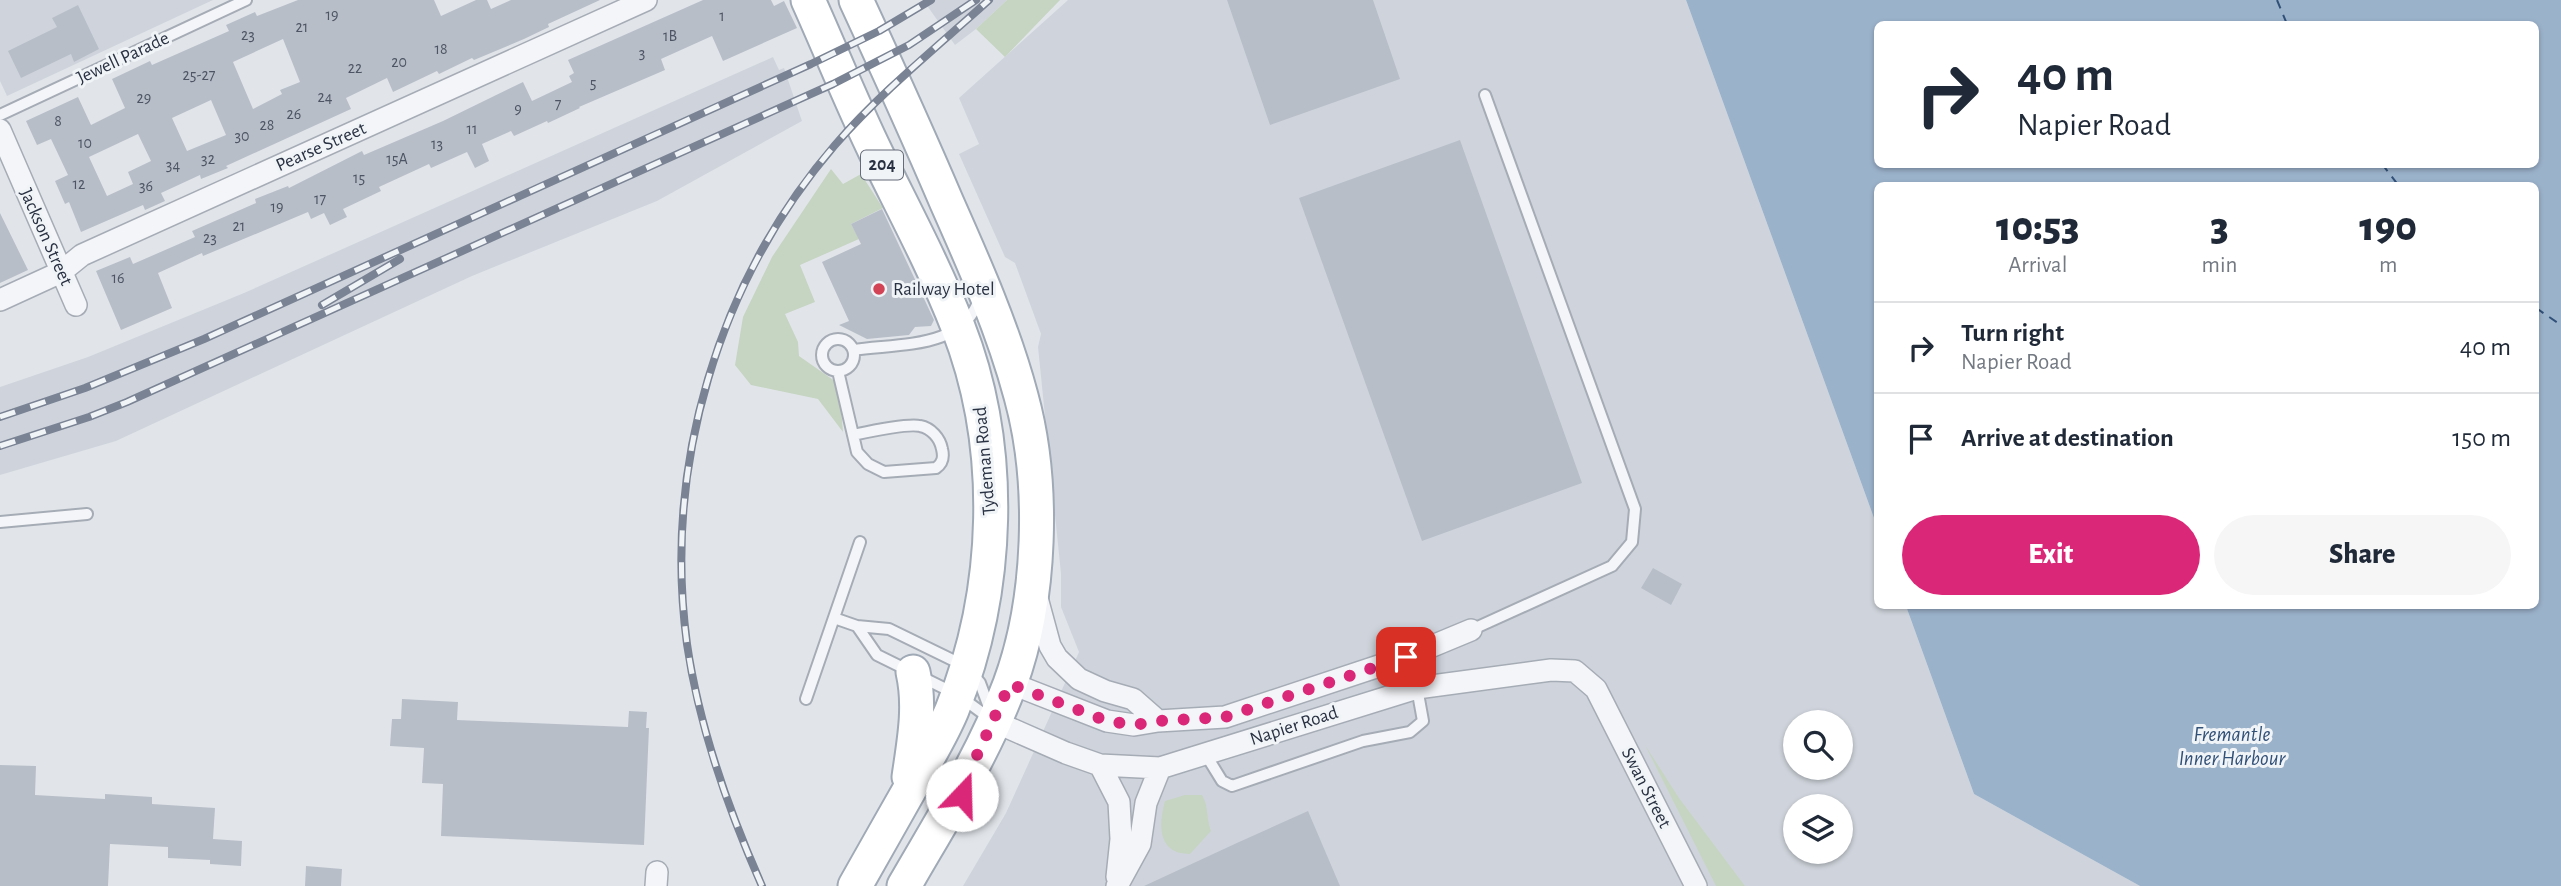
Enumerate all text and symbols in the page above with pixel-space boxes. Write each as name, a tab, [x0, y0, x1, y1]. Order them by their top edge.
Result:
house number: 19	[325, 7, 339, 23]
house number: 1	[719, 8, 725, 24]
house number: 21	[296, 19, 308, 35]
house number: 23	[241, 27, 255, 43]
street label: Jewell Parade	[74, 28, 172, 88]
house number: 1B	[663, 28, 677, 44]
house number: 18	[434, 41, 448, 57]
house number: 3	[639, 45, 645, 61]
icon: right	[1902, 49, 1993, 140]
text: 40 m	[2017, 51, 2114, 100]
house number: 20	[391, 54, 407, 70]
house number: 22	[348, 60, 362, 76]
house number: 25-27	[183, 67, 216, 83]
house number: 5	[590, 75, 596, 91]
house number: 24	[318, 89, 333, 105]
house number: 29	[137, 90, 151, 106]
house number: 7	[555, 96, 562, 112]
house number: 9	[514, 101, 522, 117]
house number: 26	[287, 106, 301, 122]
text: Napier Road	[2017, 109, 2171, 141]
house number: 8	[54, 113, 62, 129]
house number: 28	[260, 117, 274, 133]
street label: Pearse Street	[273, 119, 369, 175]
house number: 11	[466, 121, 478, 137]
house number: 30	[234, 128, 250, 144]
house number: 10	[78, 135, 92, 151]
house number: 13	[431, 136, 443, 152]
road number: 204	[861, 150, 903, 180]
house number: 32	[201, 151, 215, 167]
house number: 15A	[386, 151, 408, 167]
house number: 34	[166, 157, 180, 173]
house number: 15	[353, 170, 365, 186]
house number: 12	[73, 176, 85, 192]
house number: 36	[139, 178, 153, 194]
street label: Jackson Street	[16, 186, 76, 288]
house number: 17	[314, 191, 326, 207]
house number: 19	[270, 199, 284, 215]
text: 10:53	[1996, 206, 2080, 248]
text: 3	[2210, 206, 2229, 248]
text: 190	[2359, 206, 2417, 248]
house number: 21	[233, 218, 245, 234]
house number: 23	[203, 230, 217, 246]
text: Arrival	[2008, 254, 2067, 277]
text: min	[2202, 254, 2237, 277]
text: m	[2379, 254, 2397, 277]
house number: 16	[111, 270, 125, 286]
place label: Railway Hotel	[893, 280, 995, 299]
marker: Railway Hotel	[871, 281, 887, 297]
text: Turn right	[1961, 320, 2064, 346]
icon: right	[1902, 329, 1940, 367]
text: 40 m	[2460, 334, 2511, 360]
text: Napier Road	[1961, 351, 2072, 374]
street label: Tydeman Road	[971, 406, 999, 516]
icon: arrive	[1902, 420, 1940, 458]
text: Arrive at destination	[1961, 425, 2174, 451]
text: 150 m	[2452, 425, 2511, 451]
button: Exit	[1902, 515, 2200, 595]
button: Share	[2214, 515, 2511, 595]
pin	[1376, 627, 1436, 687]
icon: arrive	[1387, 638, 1425, 676]
street label: Napier Road	[1248, 703, 1341, 749]
map controls	[1783, 710, 1853, 864]
button: search	[1783, 710, 1853, 780]
water label: Fremantle Inner Harbour	[2179, 724, 2287, 769]
street label: Swan Street	[1618, 745, 1674, 831]
position arrow	[925, 758, 999, 832]
button: layers	[1783, 794, 1853, 864]

